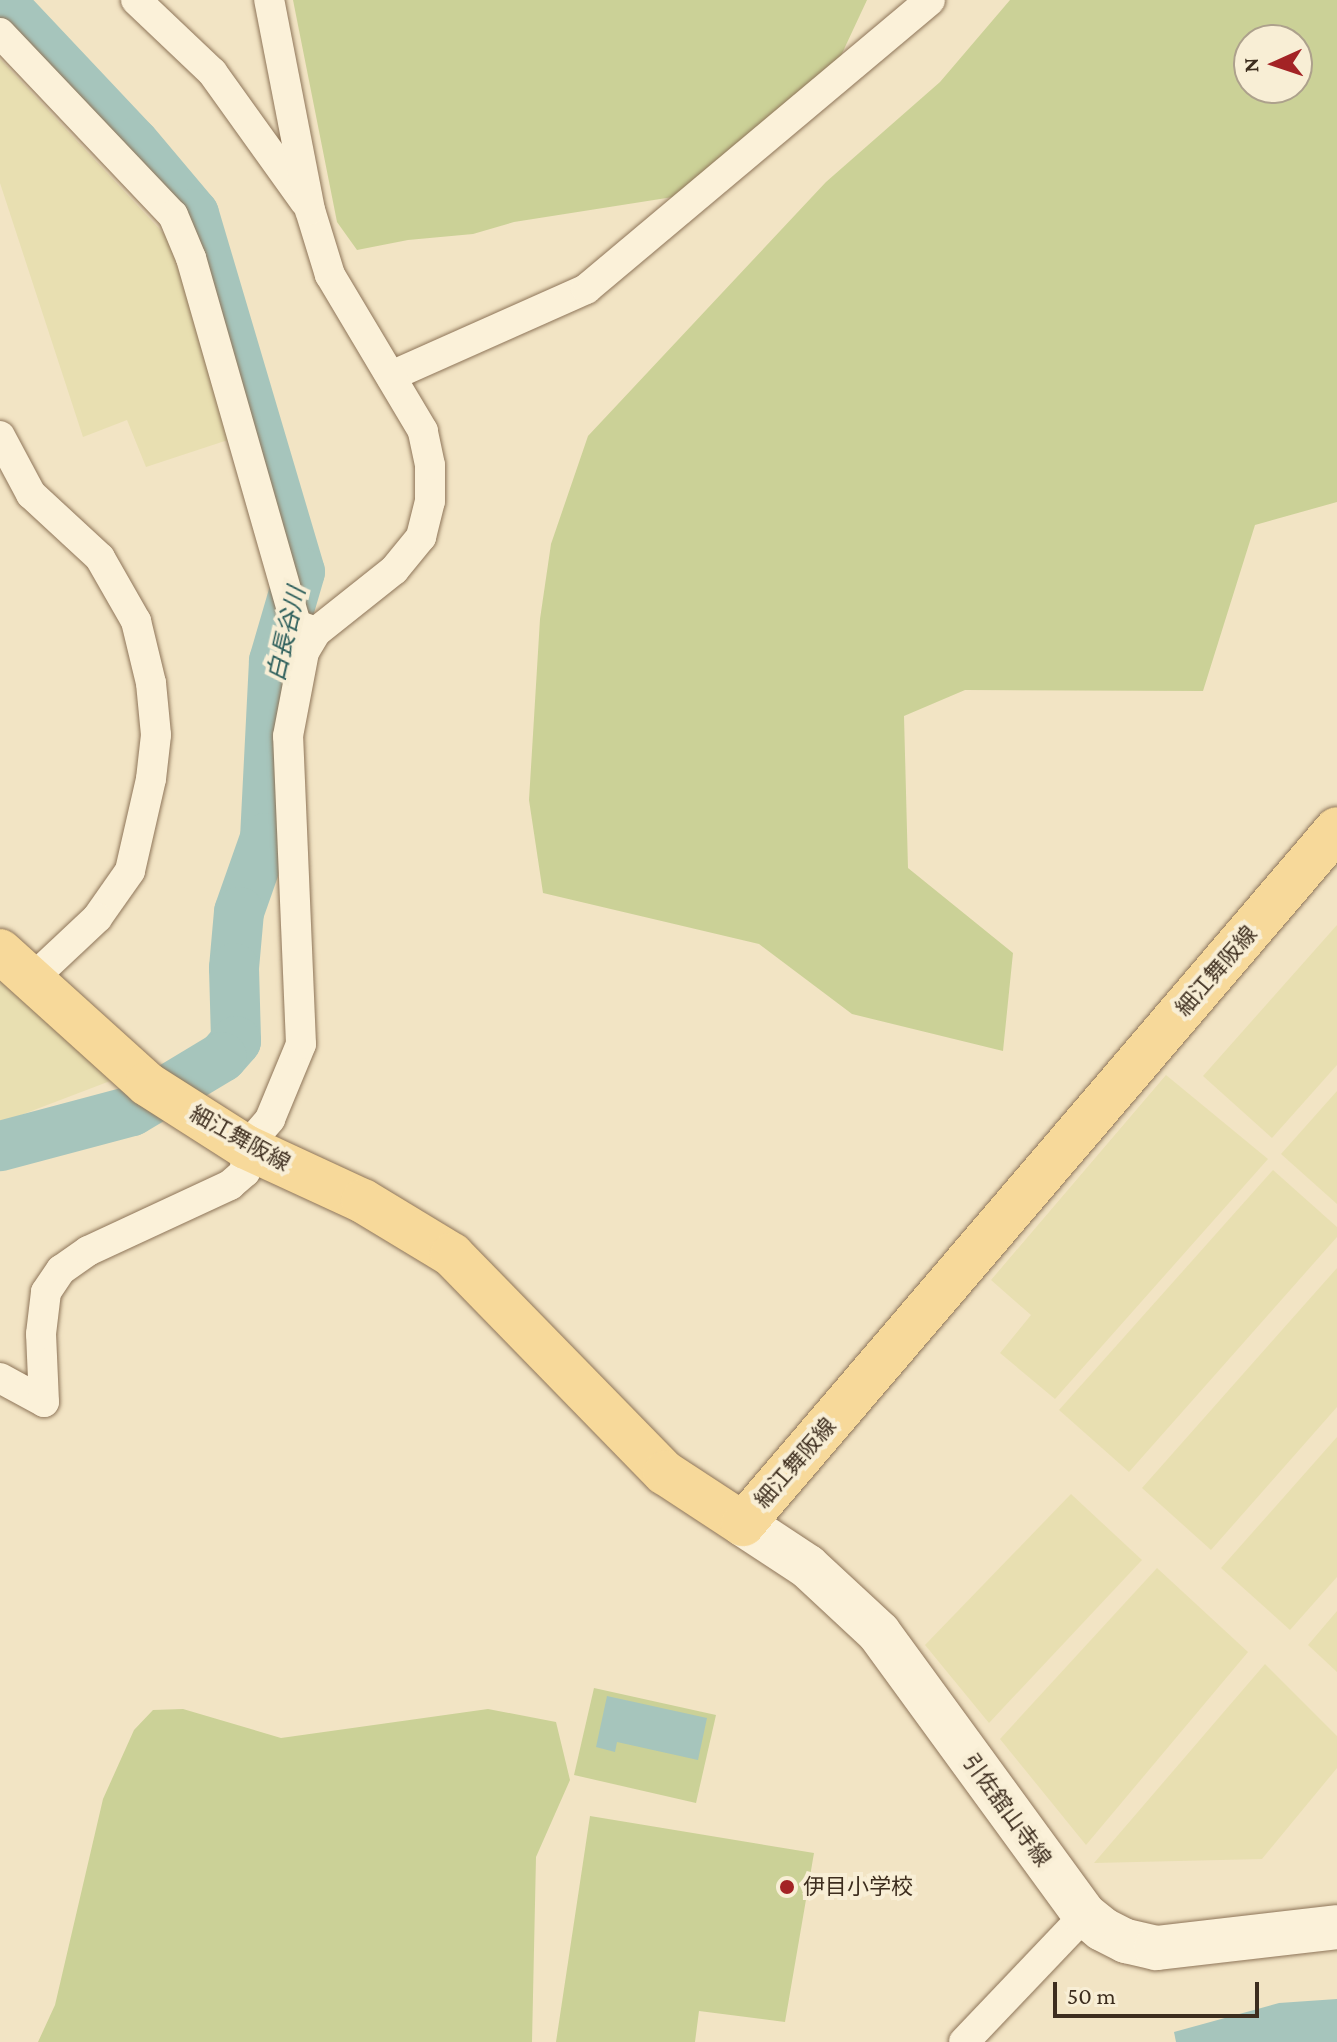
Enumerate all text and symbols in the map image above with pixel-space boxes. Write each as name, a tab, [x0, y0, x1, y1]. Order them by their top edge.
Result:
north arrow	[1233, 24, 1313, 104]
text: N	[1238, 57, 1263, 73]
water label: 白長谷川	[261, 584, 311, 684]
street label: 細江舞阪線	[1170, 921, 1262, 1021]
street label: 細江舞阪線	[185, 1100, 295, 1176]
street label: 細江舞阪線	[749, 1413, 841, 1513]
street label: 引佐舘山寺線	[958, 1749, 1056, 1871]
place label: 伊目小学校	[803, 1874, 913, 1900]
marker: 伊目小学校	[778, 1878, 796, 1896]
scale bar	[1057, 1966, 1263, 2016]
text: 50 m	[1067, 1982, 1116, 2009]

